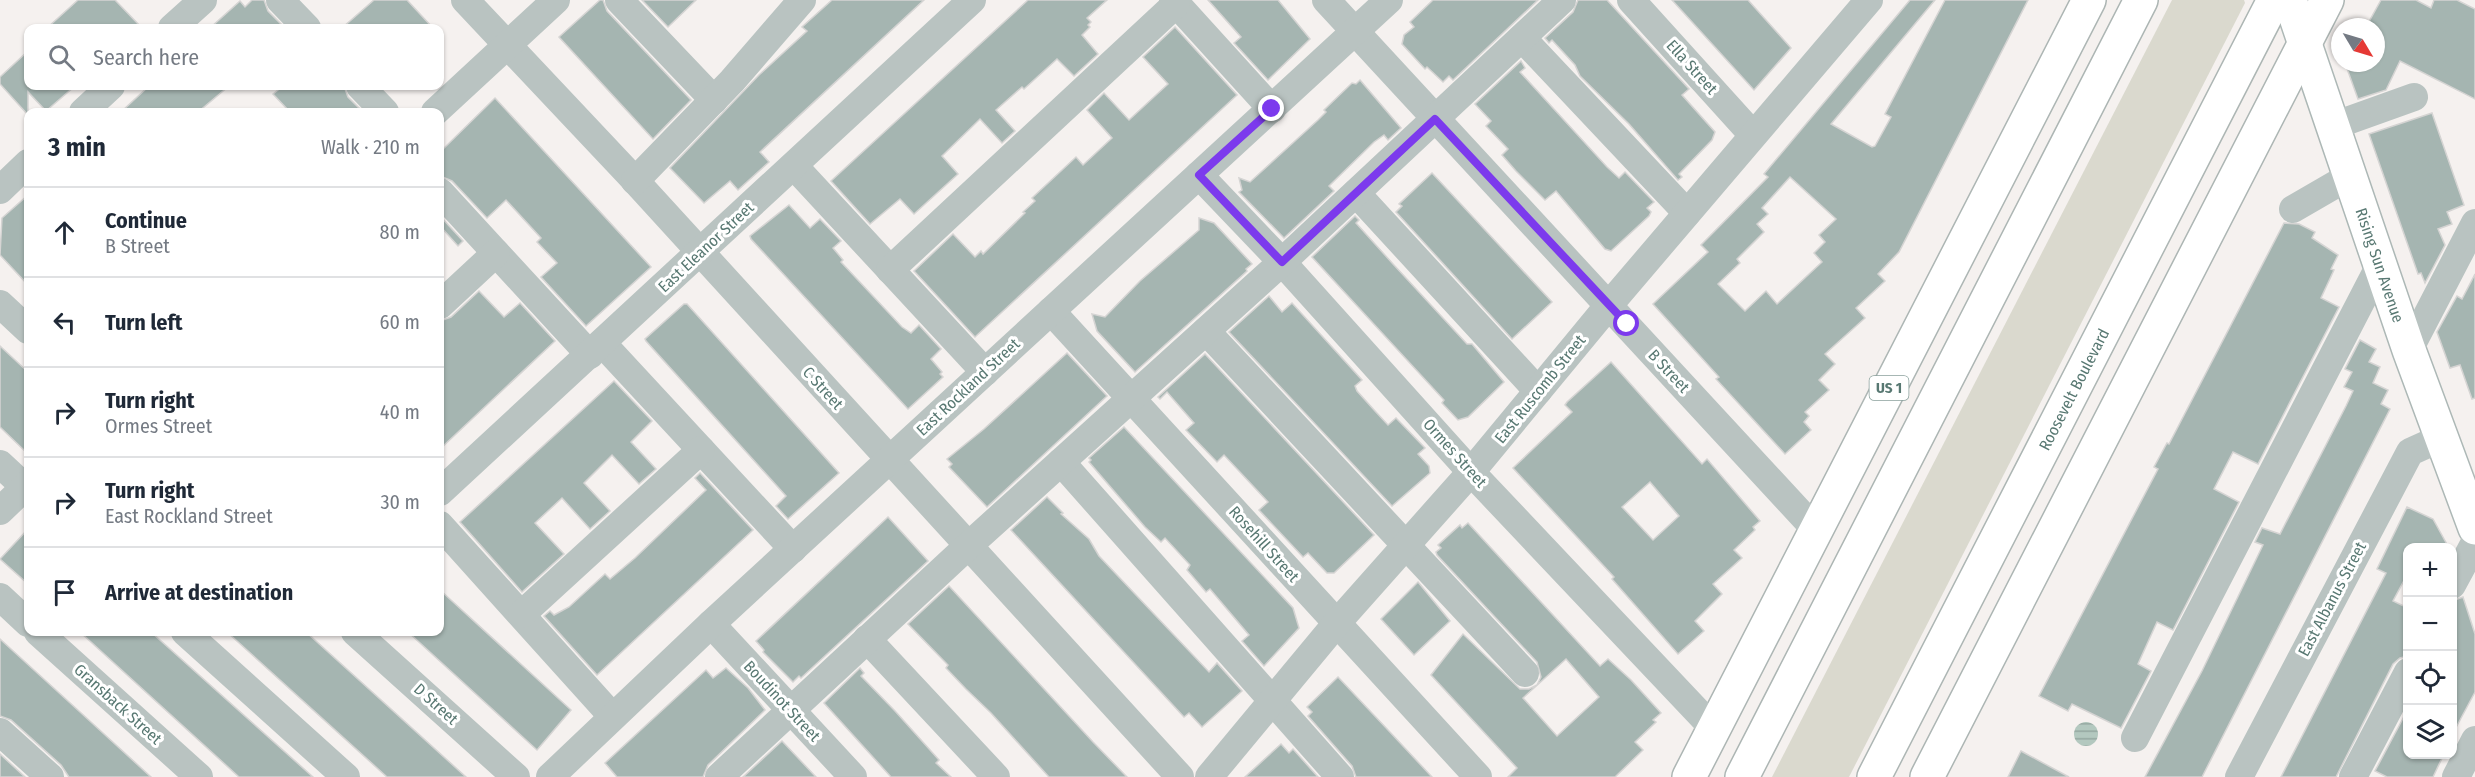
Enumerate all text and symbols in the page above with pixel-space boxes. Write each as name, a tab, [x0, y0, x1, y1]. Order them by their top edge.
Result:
north arrow	[2331, 18, 2385, 72]
search box	[24, 24, 444, 90]
street label: Ella Street	[1663, 36, 1722, 99]
icon: search	[45, 41, 78, 74]
text: Search here	[93, 44, 199, 71]
route end	[1258, 95, 1284, 121]
text: 3 min	[48, 132, 106, 163]
text: Walk · 210 m	[321, 135, 420, 159]
street label: East Eleanor Street	[654, 197, 758, 296]
street label: Rising Sun Avenue	[2352, 205, 2408, 325]
text: Continue	[105, 207, 187, 234]
icon: ahead	[48, 216, 81, 249]
text: 80 m	[380, 220, 420, 244]
text: B Street	[105, 234, 170, 258]
icon: left	[48, 306, 81, 339]
text: Turn left	[105, 309, 183, 336]
text: 60 m	[380, 310, 420, 334]
route start	[1613, 310, 1639, 336]
street label: Roosevelt Boulevard	[2034, 325, 2113, 453]
street label: East Ruscomb Street	[1491, 330, 1590, 447]
street label: East Rockland Street	[912, 334, 1024, 440]
street label: B Street	[1644, 346, 1694, 397]
street label: C Street	[799, 363, 848, 414]
road number: US 1	[1870, 376, 1908, 400]
text: Turn right	[105, 387, 194, 414]
icon: right	[48, 396, 81, 429]
text: 40 m	[380, 400, 420, 424]
text: Ormes Street	[105, 414, 212, 438]
street label: Ormes Street	[1419, 415, 1491, 492]
text: Turn right	[105, 477, 194, 504]
icon: right	[48, 486, 81, 519]
text: 30 m	[380, 490, 420, 514]
street label: Rosehill Street	[1225, 502, 1304, 586]
text: East Rockland Street	[105, 504, 273, 528]
street label: East Albanus Street	[2294, 538, 2370, 659]
map controls	[2403, 543, 2457, 759]
button: +	[2403, 543, 2457, 597]
icon: arrive	[48, 576, 81, 609]
text: Arrive at destination	[105, 579, 293, 606]
button: −	[2403, 597, 2457, 651]
button: locate	[2403, 651, 2457, 705]
street label: Boudinot Street	[740, 657, 825, 746]
street label: Gransback Street	[70, 660, 166, 749]
street label: D Street	[410, 679, 462, 729]
button: layers	[2403, 705, 2457, 759]

